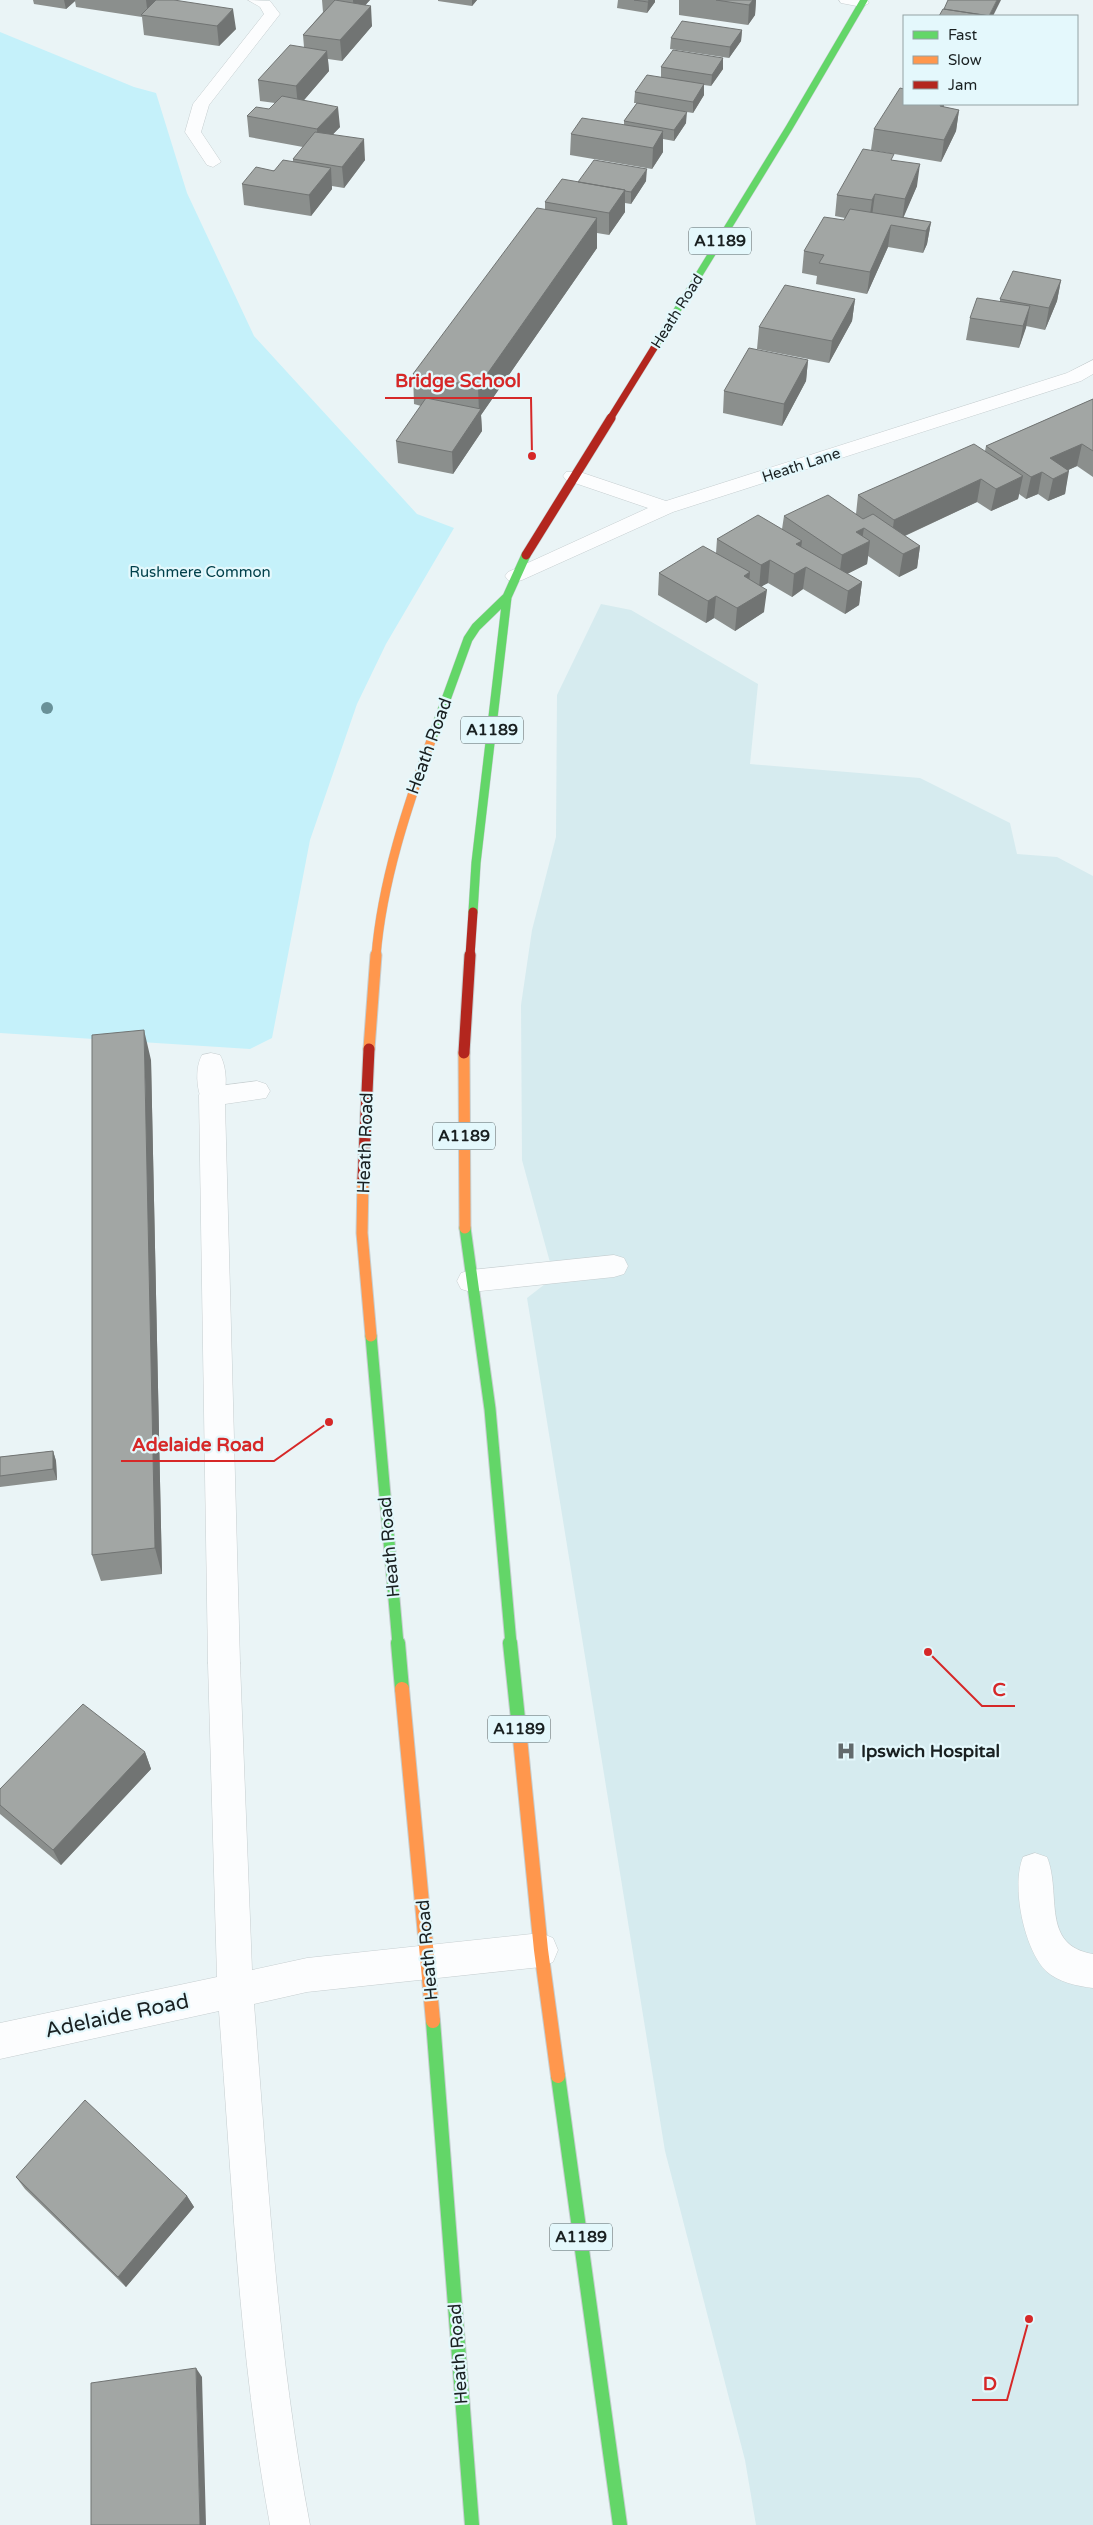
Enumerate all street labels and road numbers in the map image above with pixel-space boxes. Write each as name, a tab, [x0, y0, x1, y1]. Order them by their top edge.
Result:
road number: A1189	[689, 228, 751, 255]
street label: Heath Road	[647, 270, 707, 352]
street label: Heath Lane	[760, 444, 842, 486]
street label: Heath Road	[401, 695, 457, 797]
road number: A1189	[461, 716, 523, 744]
street label: Heath Road	[352, 1092, 378, 1194]
road number: A1189	[433, 1122, 495, 1150]
street label: Heath Road	[374, 1496, 404, 1598]
road number: A1189	[488, 1716, 550, 1742]
street label: Heath Road	[412, 1899, 442, 2001]
street label: Adelaide Road	[43, 1989, 191, 2043]
road number: A1189	[550, 2224, 612, 2250]
street label: Heath Road	[443, 2303, 473, 2405]

